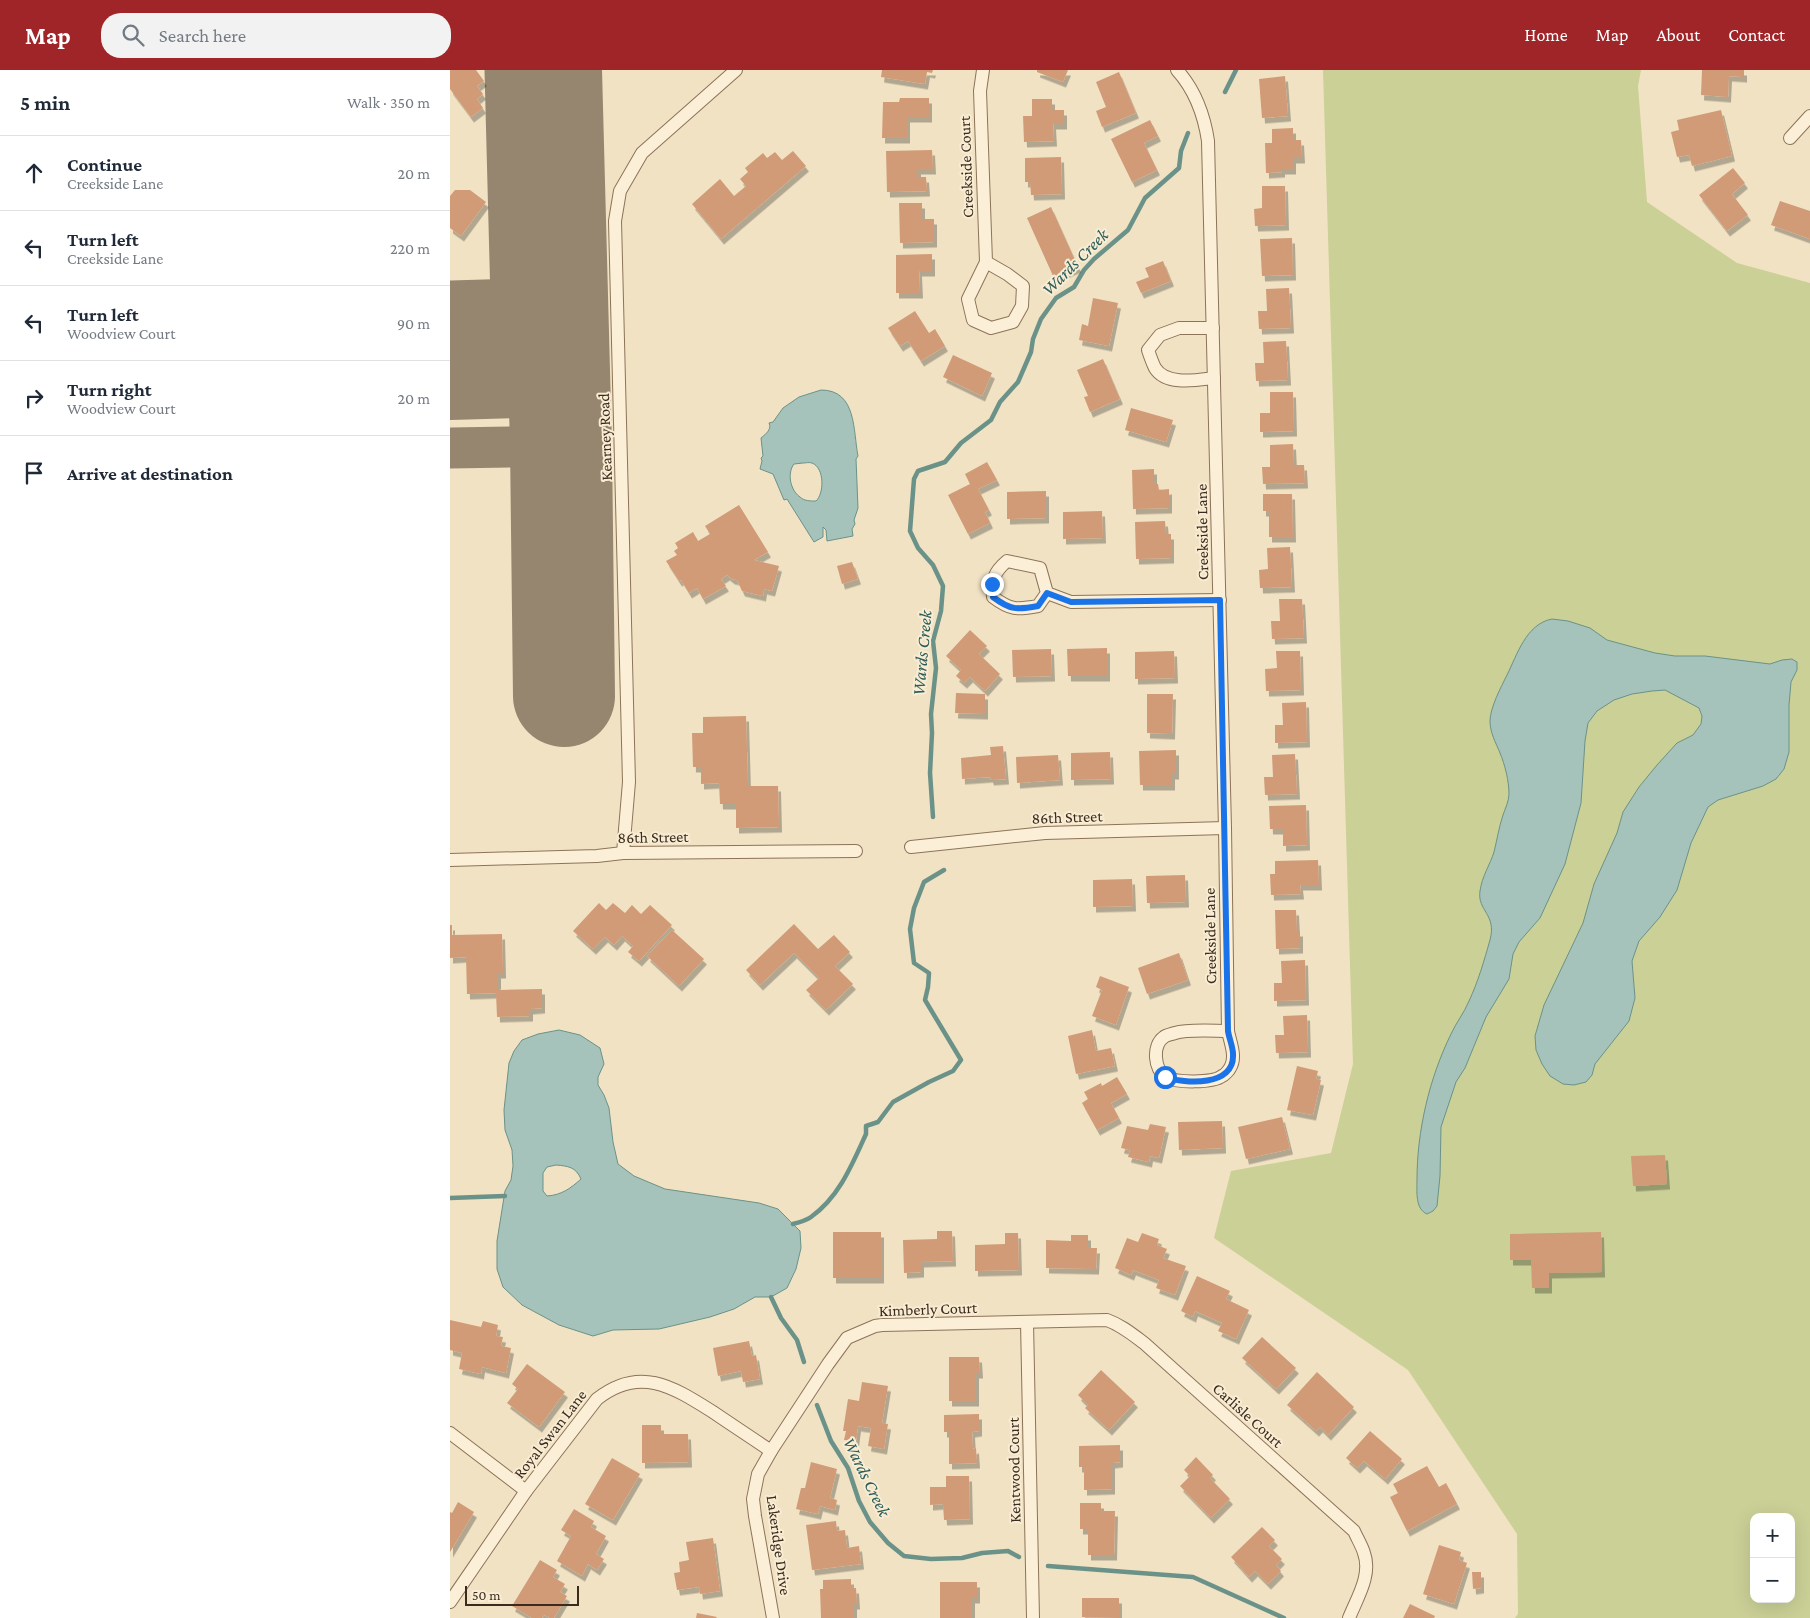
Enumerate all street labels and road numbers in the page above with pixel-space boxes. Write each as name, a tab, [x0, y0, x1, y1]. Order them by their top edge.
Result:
street label: Creekside Court	[956, 115, 976, 218]
street label: Kearney Road	[595, 392, 616, 481]
street label: Creekside Lane	[1193, 484, 1211, 580]
street label: 86th Street	[1031, 807, 1103, 827]
street label: 86th Street	[617, 828, 689, 846]
street label: Creekside Lane	[1201, 888, 1219, 984]
street label: Kimberly Court	[879, 1299, 978, 1320]
street label: Carlisle Court	[1210, 1379, 1287, 1451]
street label: Royal Swan Lane	[510, 1386, 591, 1482]
street label: Kentwood Court	[1005, 1416, 1023, 1523]
street label: Lakeridge Drive	[763, 1494, 794, 1596]

